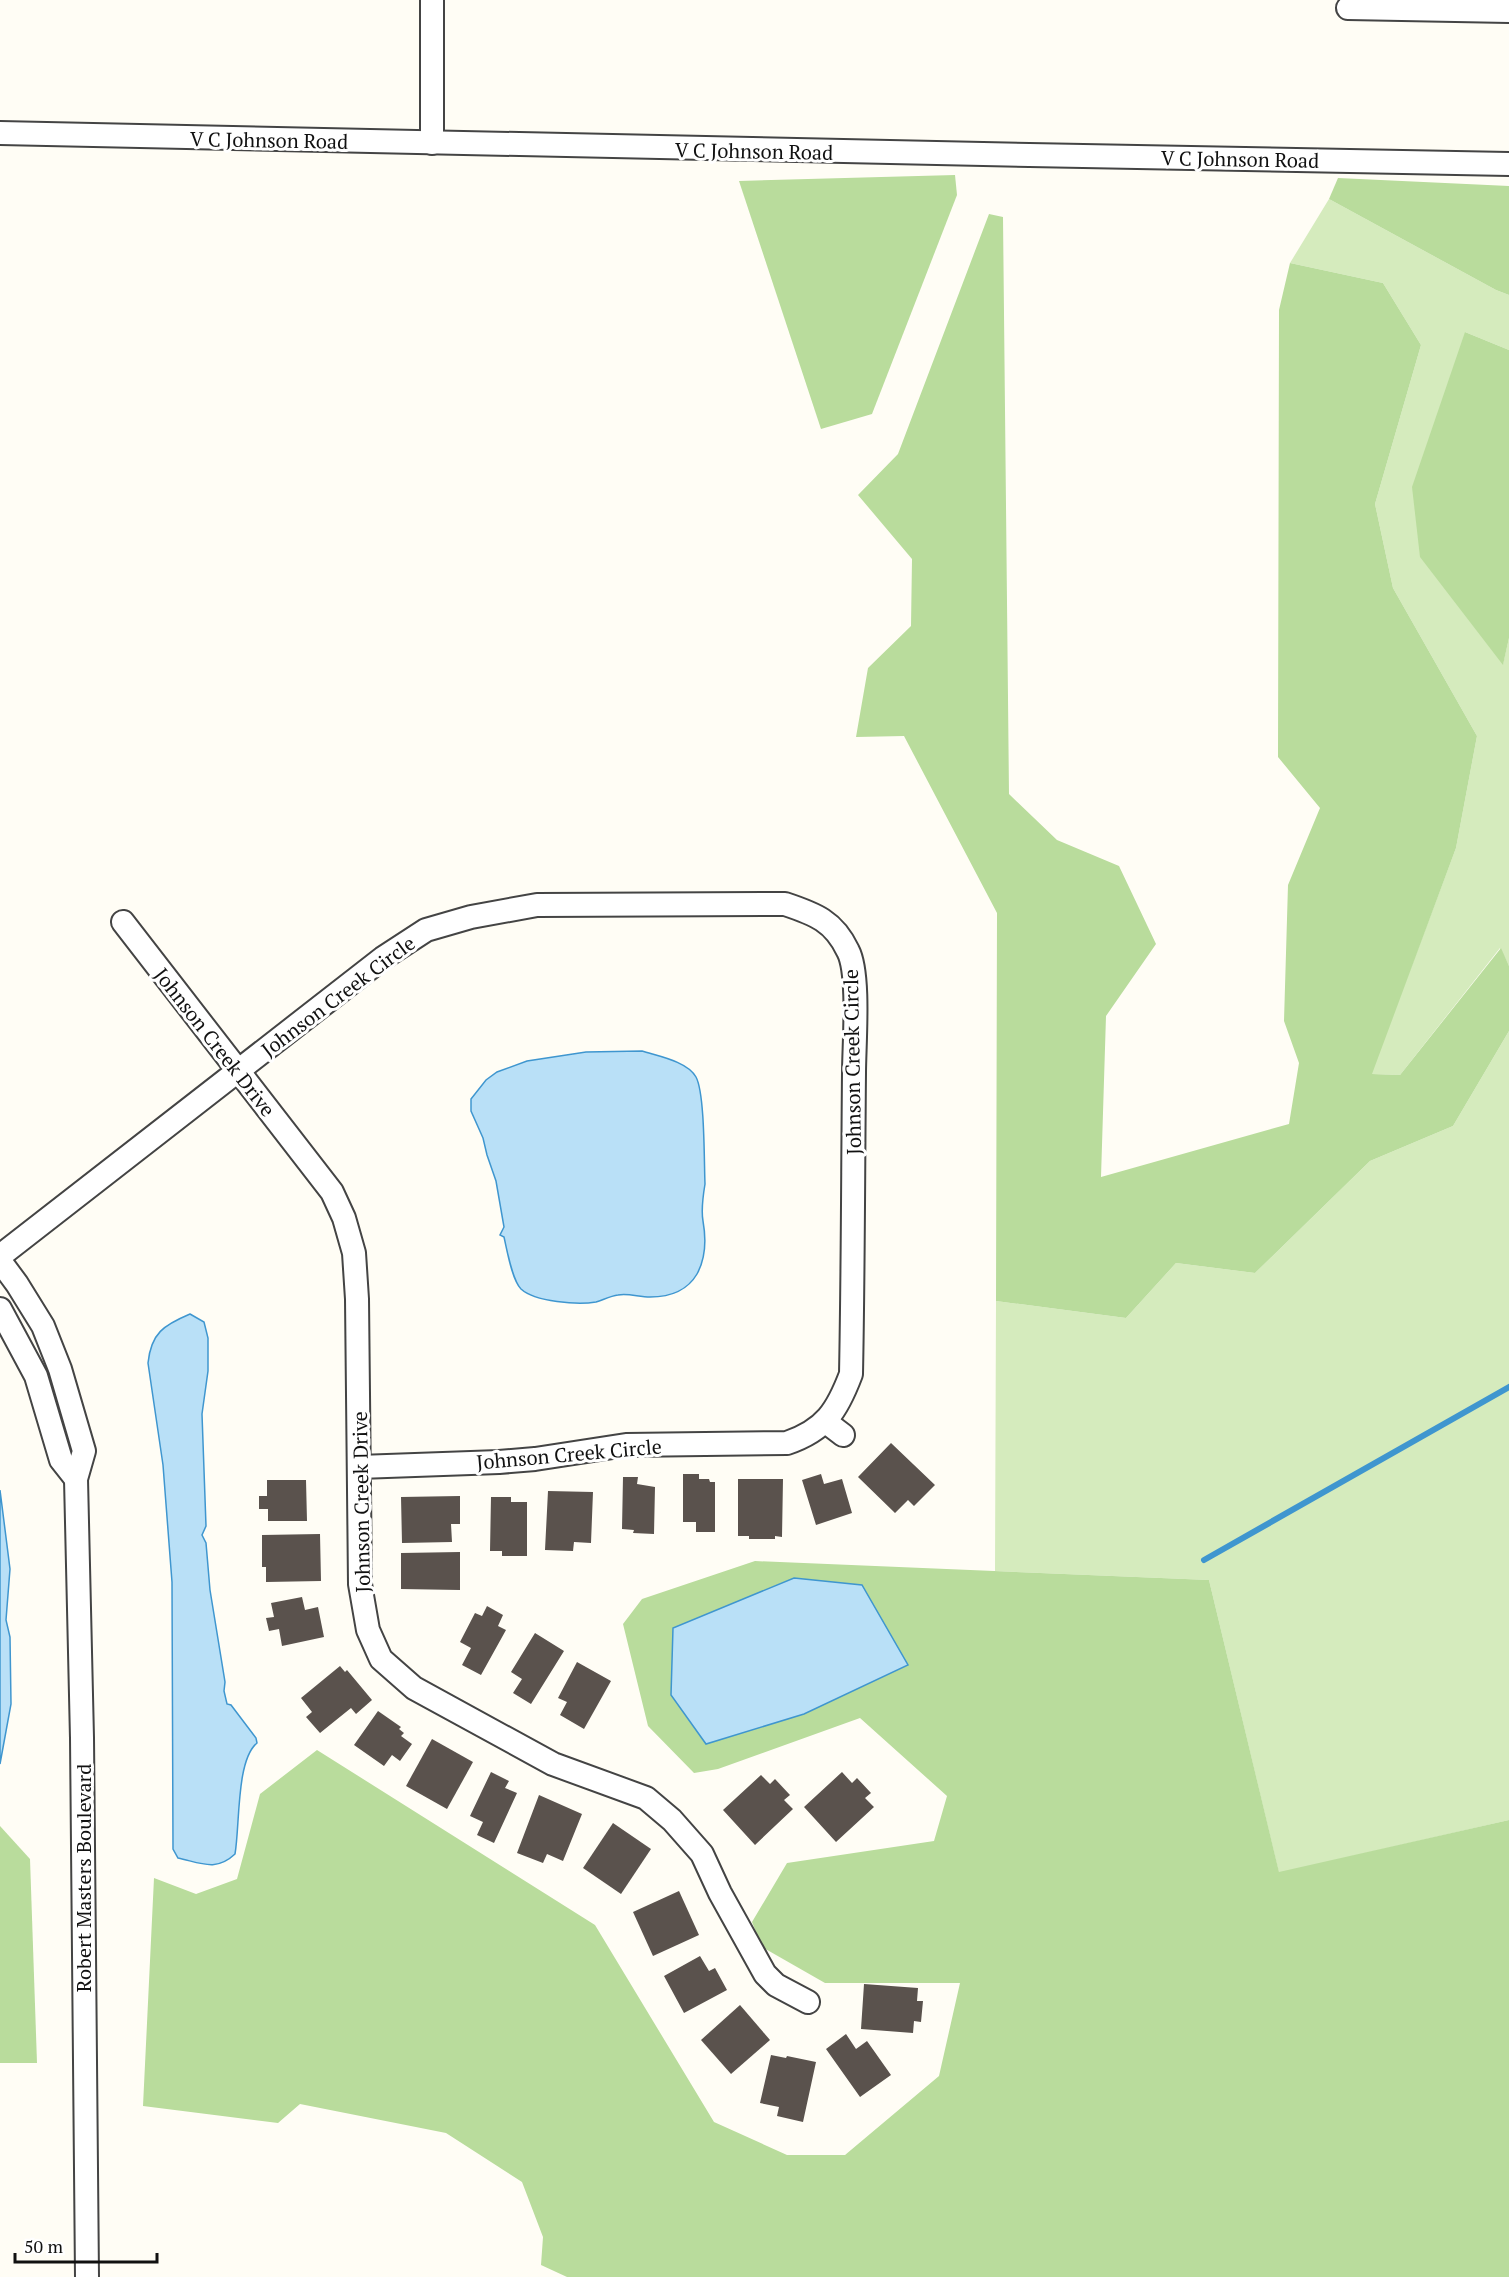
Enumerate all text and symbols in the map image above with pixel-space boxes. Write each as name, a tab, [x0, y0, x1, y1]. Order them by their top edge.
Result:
street label: V C Johnson Road	[190, 125, 348, 155]
street label: V C Johnson Road	[675, 136, 833, 166]
street label: V C Johnson Road	[1161, 144, 1319, 174]
street label: Johnson Creek Circle	[256, 929, 420, 1063]
street label: Johnson Creek Drive	[148, 962, 282, 1122]
street label: Johnson Creek Circle	[837, 969, 867, 1155]
street label: Johnson Creek Drive	[346, 1411, 376, 1593]
street label: Johnson Creek Circle	[475, 1432, 663, 1476]
street label: Robert Masters Boulevard	[70, 1764, 97, 1992]
scale bar	[15, 2226, 158, 2264]
text: 50 m	[24, 2234, 64, 2258]

